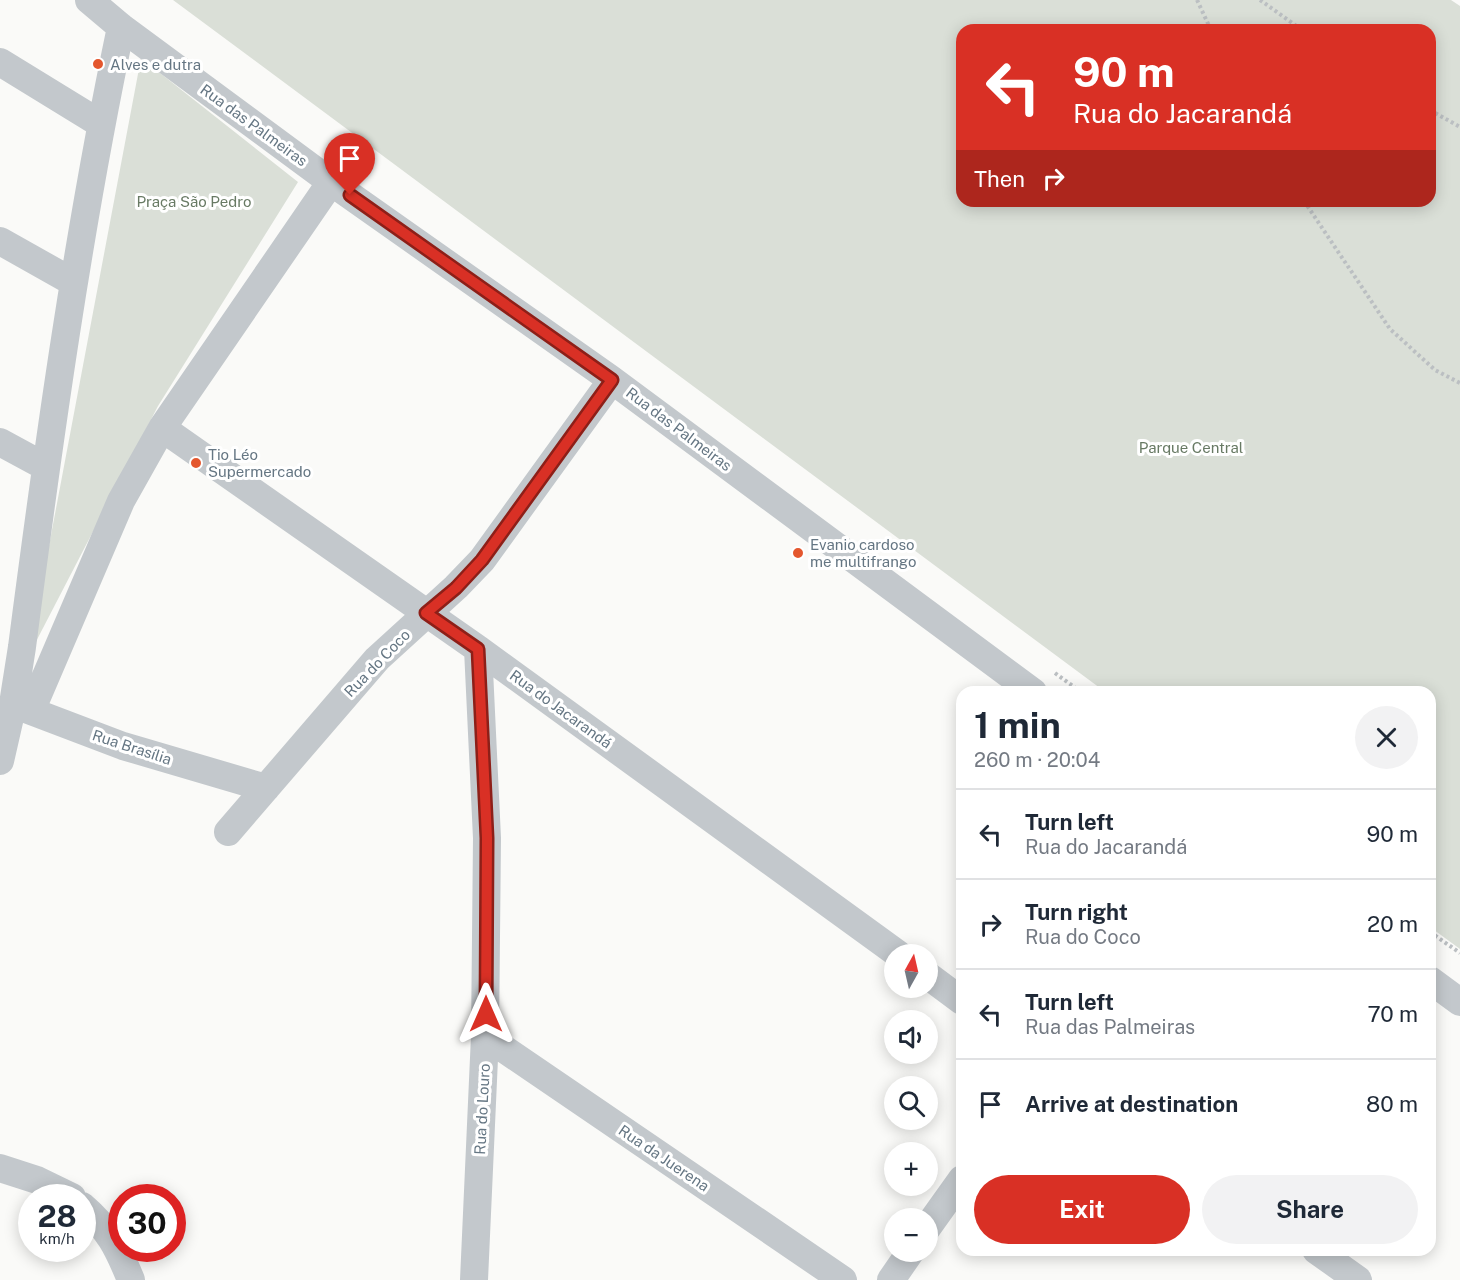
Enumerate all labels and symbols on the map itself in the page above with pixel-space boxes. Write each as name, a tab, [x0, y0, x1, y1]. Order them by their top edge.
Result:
place label: Alves e dutra	[110, 56, 201, 73]
marker: Alves e dutra	[91, 57, 105, 71]
street label: Rua das Palmeiras	[197, 81, 311, 169]
pin	[324, 133, 375, 195]
park label: Praça São Pedro	[137, 193, 251, 210]
street label: Rua das Palmeiras	[623, 384, 735, 474]
park label: Parque Central	[1139, 439, 1243, 456]
place label: Tio Léo Supermercado	[208, 446, 311, 480]
marker: Tio Léo Supermercado	[189, 456, 203, 470]
place label: Evanio cardoso me multifrango	[810, 536, 916, 570]
marker: Evanio cardoso me multifrango	[791, 546, 805, 560]
street label: Rua do Coco	[341, 626, 413, 700]
street label: Rua do Jacarandá	[507, 666, 615, 752]
street label: Rua Brasília	[90, 726, 174, 768]
north arrow	[884, 944, 938, 998]
position arrow	[454, 982, 518, 1046]
street label: Rua do Louro	[471, 1063, 493, 1155]
street label: Rua da Juerena	[615, 1121, 713, 1195]
speed limit sign: 30	[108, 1184, 186, 1262]

